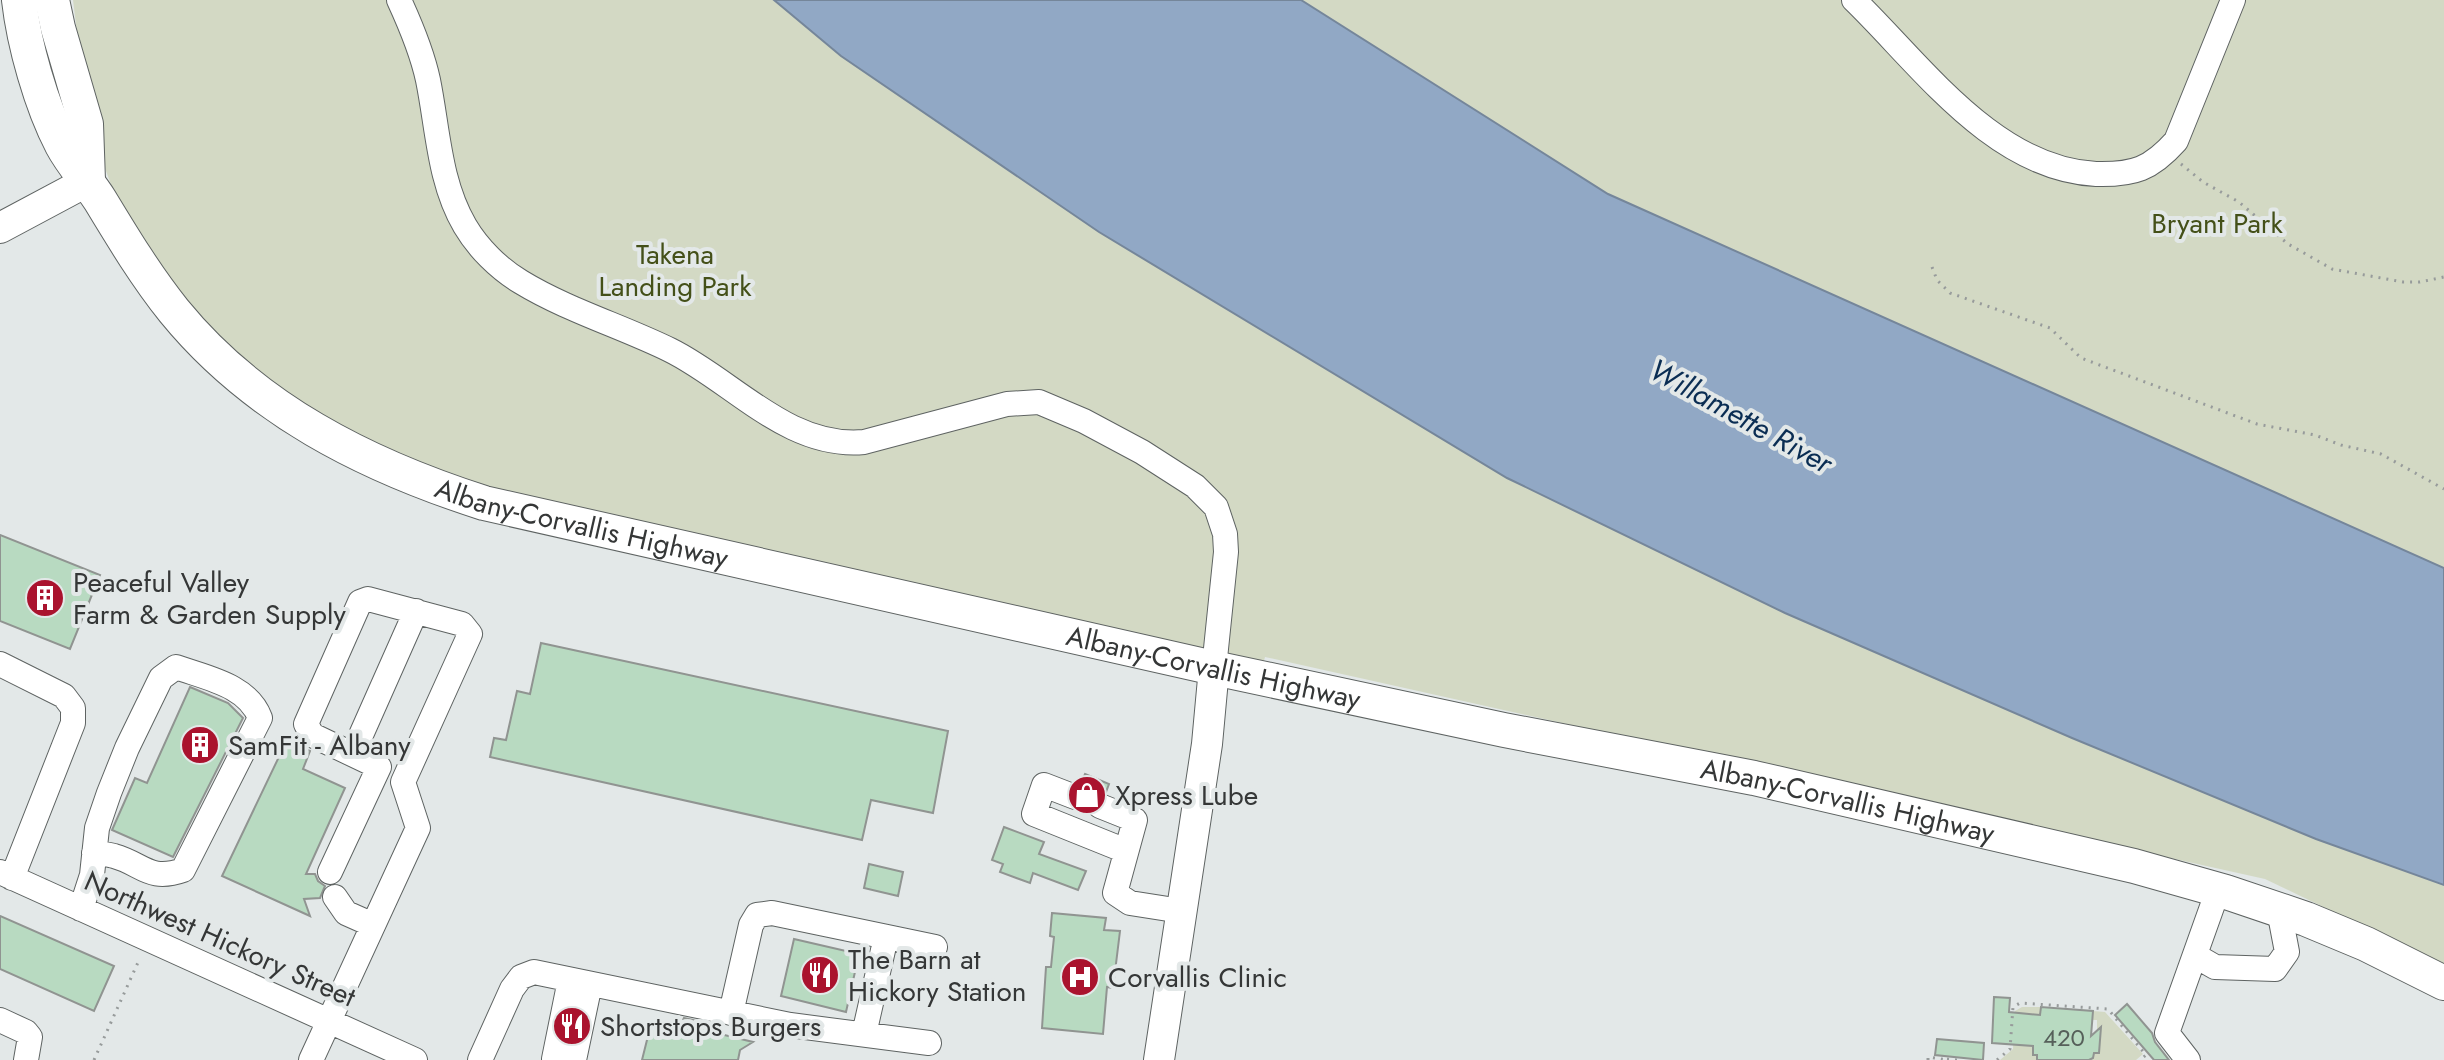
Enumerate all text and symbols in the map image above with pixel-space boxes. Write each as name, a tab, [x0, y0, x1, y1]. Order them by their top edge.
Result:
park label: Bryant Park	[2151, 203, 2283, 244]
park label: Takena Landing Park	[599, 234, 752, 307]
water label: Willamette River	[1642, 348, 1842, 485]
street label: Albany-Corvallis Highway	[429, 467, 733, 578]
place label: Peaceful Valley Farm & Garden Supply	[73, 562, 346, 635]
building icon: Peaceful Valley Farm & Garden Supply	[24, 577, 66, 619]
street label: Albany-Corvallis Highway	[1062, 615, 1365, 719]
building icon: SamFit - Albany	[179, 724, 221, 766]
place label: SamFit - Albany	[228, 725, 411, 766]
street label: Albany-Corvallis Highway	[1697, 748, 1999, 854]
shop icon: Xpress Lube	[1066, 774, 1108, 816]
place label: Xpress Lube	[1115, 775, 1258, 816]
street label: Northwest Hickory Street	[78, 861, 362, 1017]
place label: The Barn at Hickory Station	[848, 939, 1027, 1012]
restaurant icon: The Barn at Hickory Station	[799, 954, 841, 996]
hospital icon: Corvallis Clinic	[1059, 956, 1101, 998]
place label: Corvallis Clinic	[1108, 957, 1287, 998]
restaurant icon: Shortstops Burgers	[551, 1005, 593, 1047]
place label: Shortstops Burgers	[600, 1006, 821, 1047]
house number: 420	[2043, 1020, 2085, 1055]

